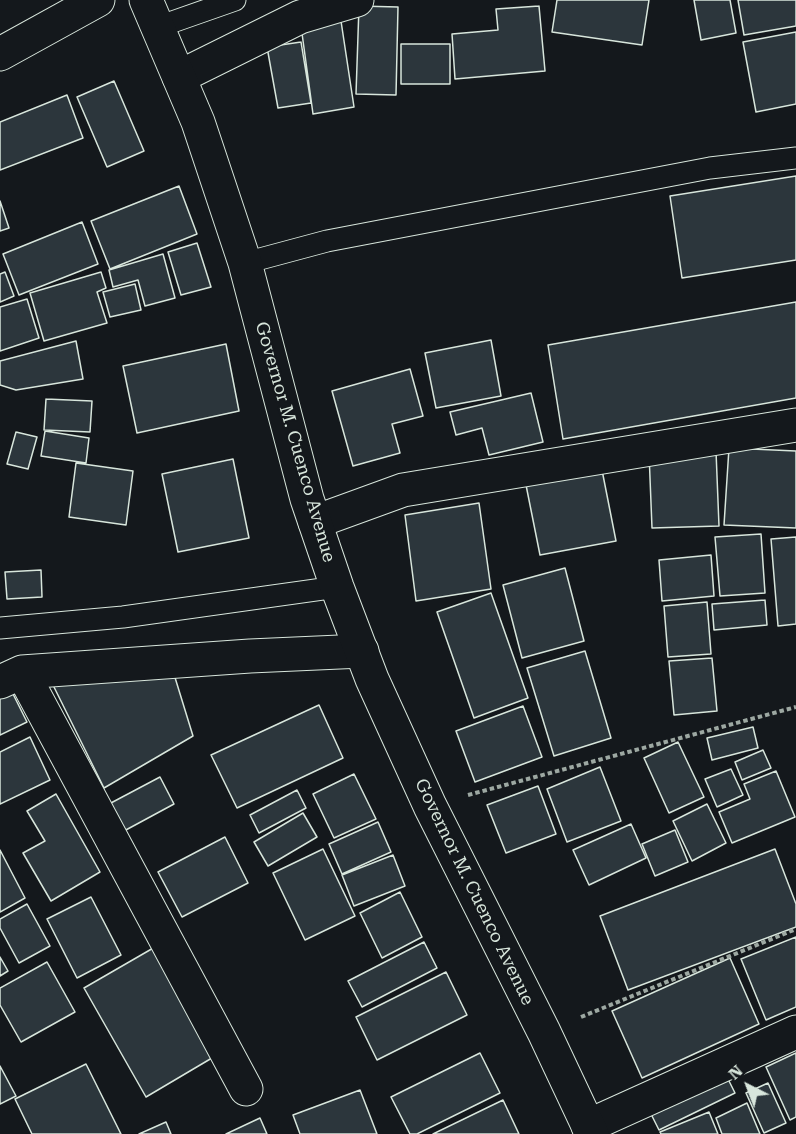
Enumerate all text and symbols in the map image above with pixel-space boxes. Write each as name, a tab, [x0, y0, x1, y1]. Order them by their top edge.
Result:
street label: Governor M. Cuenco Avenue	[250, 319, 340, 565]
street label: Governor M. Cuenco Avenue	[410, 775, 538, 1009]
north arrow	[718, 1056, 778, 1116]
text: N	[725, 1061, 747, 1083]

